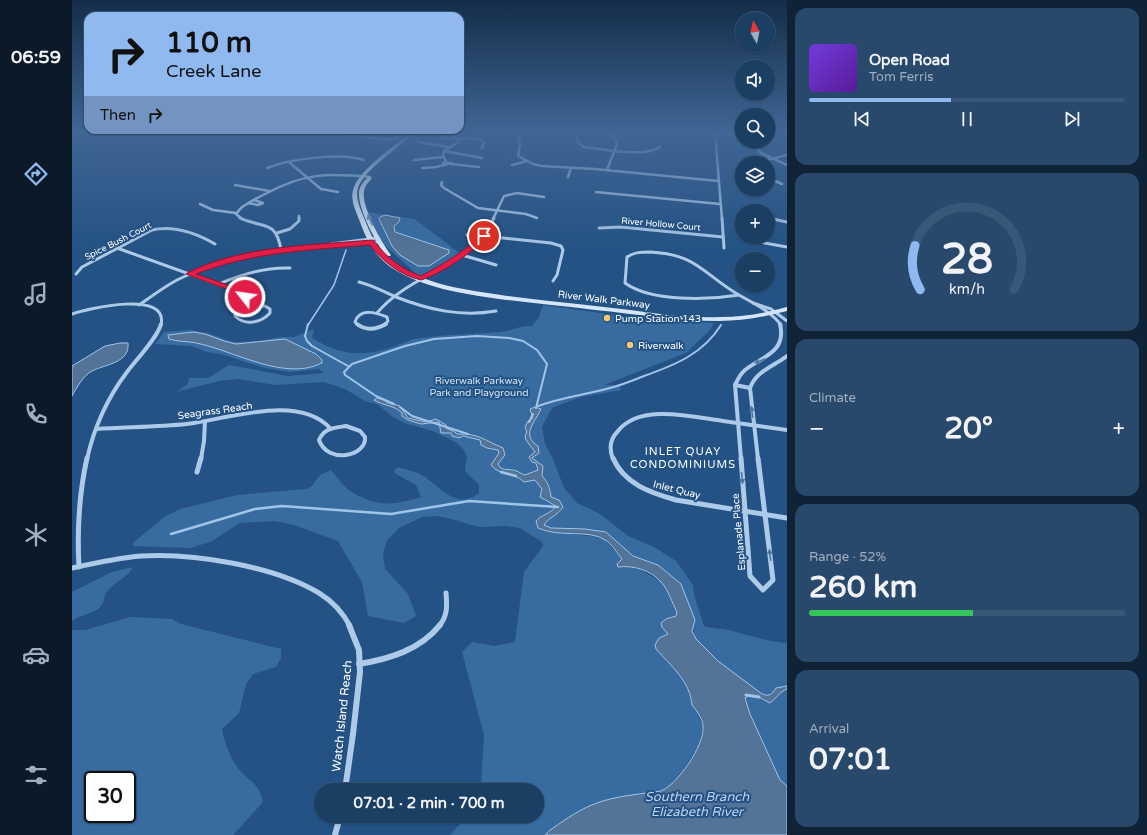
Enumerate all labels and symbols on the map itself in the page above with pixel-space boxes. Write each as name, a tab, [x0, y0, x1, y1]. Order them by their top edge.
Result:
north arrow	[735, 12, 775, 52]
one-way arrow	[366, 213, 372, 225]
street label: River Hollow Court	[621, 216, 702, 233]
pin	[467, 219, 501, 253]
street label: Spice Bush Court	[83, 220, 154, 263]
position arrow	[224, 276, 266, 318]
street label: River Walk Parkway	[557, 288, 651, 312]
marker: Pump Station 143	[602, 313, 612, 323]
place label: Pump Station 143	[615, 313, 701, 325]
marker: Riverwalk	[625, 340, 635, 350]
place label: Riverwalk	[638, 340, 684, 352]
one-way arrow	[754, 358, 765, 364]
park label: Riverwalk Parkway Park and Playground	[429, 375, 529, 399]
street label: Seagrass Reach	[177, 400, 253, 422]
one-way arrow	[749, 406, 755, 418]
district label: INLET QUAY CONDOMINIUMS	[630, 445, 736, 471]
one-way arrow	[739, 472, 746, 484]
street label: Inlet Quay	[652, 478, 702, 502]
street label: Esplanade Place	[730, 492, 748, 571]
one-way arrow	[766, 549, 773, 561]
street label: Watch Island Reach	[329, 659, 355, 773]
speed limit sign: 30	[84, 771, 136, 823]
water label: Southern Branch Elizabeth River	[645, 789, 750, 820]

